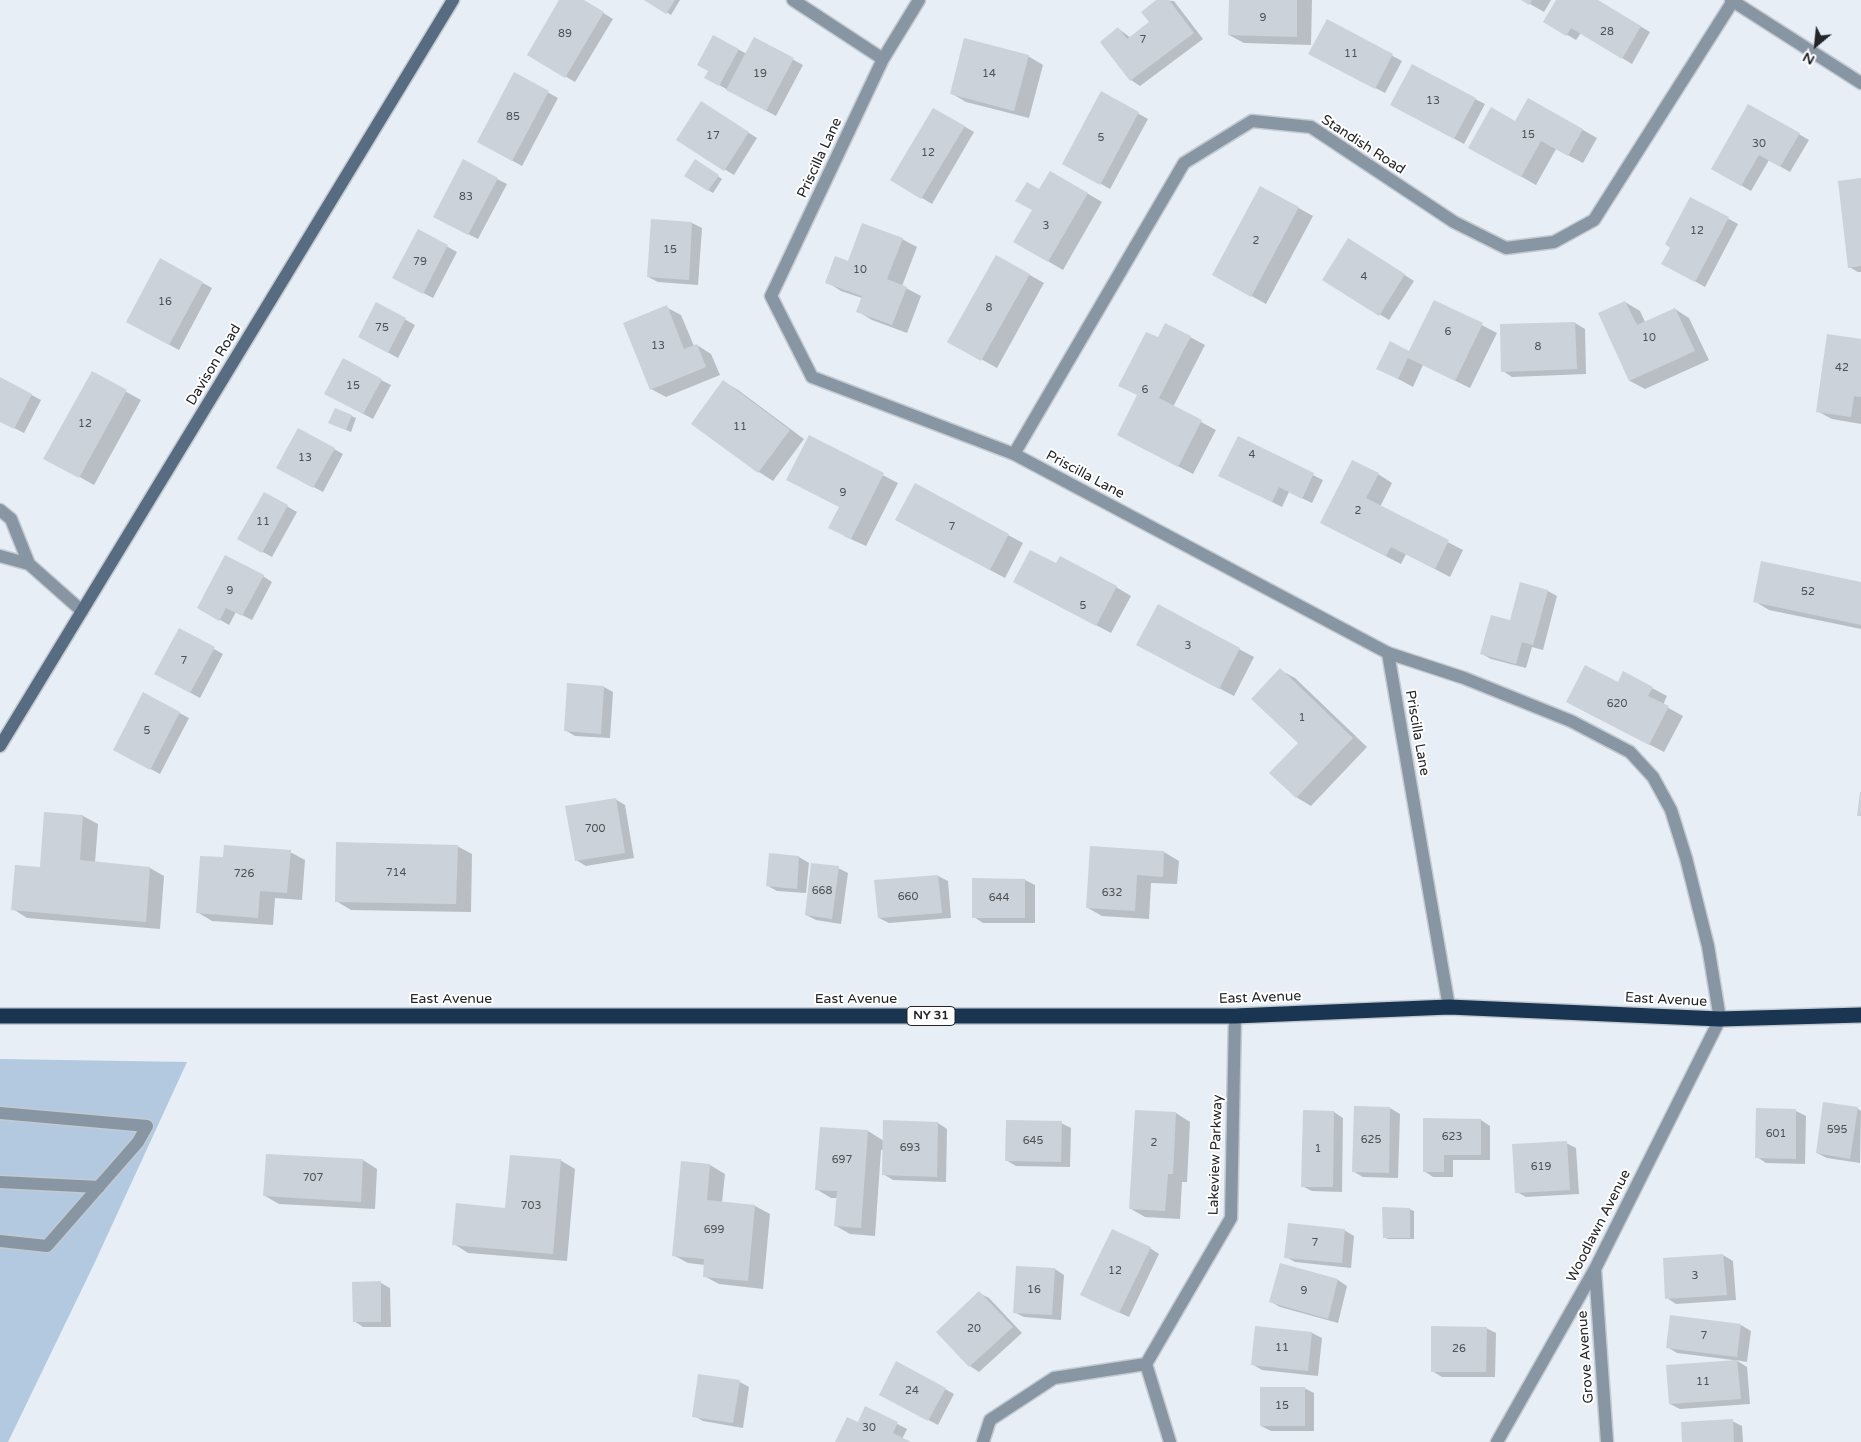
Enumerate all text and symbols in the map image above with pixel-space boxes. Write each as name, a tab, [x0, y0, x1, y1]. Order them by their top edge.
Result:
house number: 9	[1260, 11, 1266, 25]
north arrow	[1791, 20, 1841, 70]
house number: 28	[1600, 25, 1614, 39]
house number: 89	[558, 27, 572, 41]
house number: 7	[1140, 33, 1146, 47]
house number: 11	[1344, 47, 1358, 61]
text: N	[1800, 49, 1818, 69]
house number: 19	[753, 67, 767, 81]
house number: 14	[982, 67, 996, 81]
house number: 13	[1426, 94, 1440, 108]
house number: 85	[506, 110, 520, 124]
street label: Standish Road	[1318, 112, 1408, 178]
street label: Priscilla Lane	[794, 115, 846, 201]
house number: 15	[1521, 128, 1535, 142]
house number: 17	[706, 129, 720, 143]
house number: 5	[1098, 131, 1104, 145]
house number: 30	[1752, 137, 1766, 151]
house number: 12	[921, 146, 935, 160]
house number: 83	[459, 190, 473, 204]
house number: 3	[1043, 219, 1049, 233]
house number: 12	[1690, 224, 1704, 238]
house number: 2	[1253, 234, 1259, 248]
house number: 15	[663, 243, 677, 257]
house number: 79	[413, 255, 427, 269]
house number: 10	[853, 263, 867, 277]
house number: 4	[1361, 270, 1367, 284]
house number: 16	[158, 295, 172, 309]
house number: 8	[986, 301, 992, 315]
street label: Davison Road	[183, 321, 245, 409]
house number: 75	[375, 321, 389, 335]
house number: 6	[1445, 325, 1451, 339]
house number: 10	[1642, 331, 1656, 345]
house number: 13	[651, 339, 665, 353]
house number: 8	[1535, 340, 1541, 354]
house number: 42	[1835, 361, 1849, 375]
house number: 15	[346, 379, 360, 393]
house number: 6	[1142, 383, 1148, 397]
house number: 12	[78, 417, 92, 431]
house number: 11	[733, 420, 747, 434]
street label: Priscilla Lane	[1043, 447, 1127, 503]
house number: 4	[1249, 448, 1255, 462]
house number: 13	[298, 451, 312, 465]
house number: 9	[840, 486, 846, 500]
house number: 2	[1355, 504, 1361, 518]
house number: 11	[256, 515, 270, 529]
house number: 7	[949, 520, 955, 534]
house number: 9	[227, 584, 233, 598]
house number: 52	[1801, 585, 1815, 599]
house number: 5	[1080, 599, 1086, 613]
house number: 3	[1185, 639, 1191, 653]
house number: 7	[181, 654, 187, 668]
street label: Priscilla Lane	[1401, 689, 1433, 777]
house number: 620	[1607, 697, 1627, 711]
house number: 1	[1299, 711, 1305, 725]
house number: 5	[144, 724, 150, 738]
house number: 700	[585, 822, 605, 836]
house number: 714	[386, 866, 406, 880]
house number: 726	[234, 867, 254, 881]
house number: 668	[812, 884, 832, 898]
house number: 632	[1102, 886, 1122, 900]
house number: 660	[898, 890, 918, 904]
house number: 644	[989, 891, 1009, 905]
street label: East Avenue	[1219, 988, 1301, 1008]
street label: East Avenue	[1624, 989, 1708, 1011]
street label: East Avenue	[410, 991, 492, 1007]
street label: East Avenue	[815, 991, 897, 1007]
road number: NY 31	[907, 1006, 955, 1026]
street label: Lakeview Parkway	[1205, 1094, 1227, 1216]
house number: 595	[1827, 1123, 1847, 1137]
house number: 601	[1766, 1127, 1786, 1141]
house number: 623	[1442, 1130, 1462, 1144]
house number: 625	[1361, 1133, 1381, 1147]
house number: 645	[1023, 1134, 1043, 1148]
house number: 2	[1151, 1136, 1157, 1150]
house number: 693	[900, 1141, 920, 1155]
house number: 1	[1315, 1142, 1321, 1156]
house number: 697	[832, 1153, 852, 1167]
house number: 619	[1531, 1160, 1551, 1174]
street label: Woodlawn Avenue	[1563, 1167, 1635, 1285]
house number: 707	[303, 1171, 323, 1185]
house number: 703	[521, 1199, 541, 1213]
house number: 699	[704, 1223, 724, 1237]
house number: 7	[1312, 1236, 1318, 1250]
house number: 12	[1108, 1264, 1122, 1278]
house number: 3	[1692, 1269, 1698, 1283]
house number: 16	[1027, 1283, 1041, 1297]
house number: 9	[1301, 1284, 1307, 1298]
street label: Grove Avenue	[1574, 1310, 1598, 1404]
house number: 20	[967, 1322, 981, 1336]
house number: 7	[1701, 1329, 1707, 1343]
house number: 11	[1275, 1341, 1289, 1355]
house number: 26	[1452, 1342, 1466, 1356]
house number: 11	[1696, 1375, 1710, 1389]
house number: 24	[905, 1384, 919, 1398]
house number: 15	[1275, 1399, 1289, 1413]
house number: 30	[862, 1421, 876, 1435]

